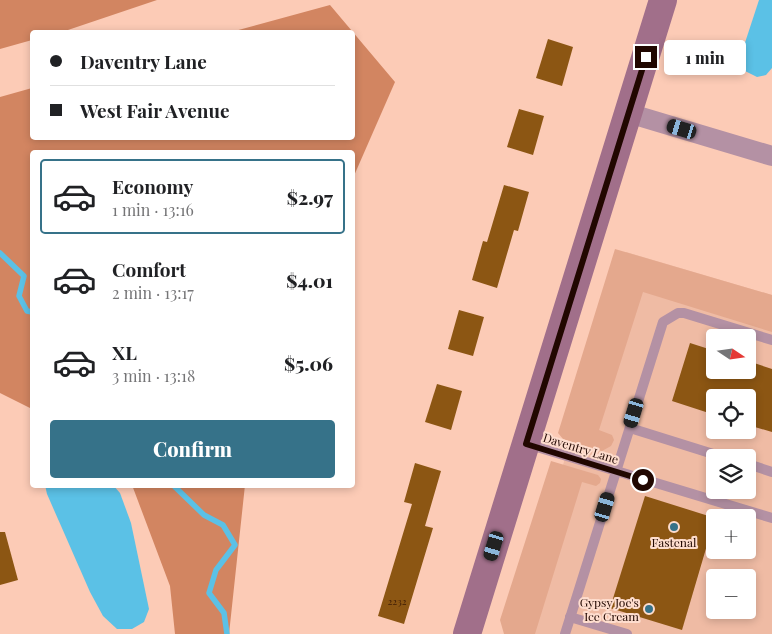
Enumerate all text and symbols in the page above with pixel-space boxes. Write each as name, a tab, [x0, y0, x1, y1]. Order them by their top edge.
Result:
callout: 1 min	[664, 40, 746, 74]
route end	[635, 46, 657, 68]
text: 1 min	[685, 47, 725, 68]
text: Daventry Lane	[80, 48, 207, 74]
text: West Fair Avenue	[80, 97, 230, 123]
car	[665, 117, 698, 141]
text: Economy	[112, 173, 193, 199]
icon: car	[52, 174, 97, 219]
text: $2.97	[287, 184, 333, 210]
text: 1 min · 13:16	[112, 199, 194, 220]
text: Comfort	[112, 256, 186, 282]
icon: car	[52, 257, 97, 302]
text: $4.01	[286, 267, 333, 293]
text: 2 min · 13:17	[112, 282, 194, 303]
north arrow	[706, 329, 756, 379]
map controls	[706, 329, 756, 619]
text: XL	[112, 339, 137, 365]
icon: car	[52, 340, 97, 385]
text: $5.06	[284, 350, 333, 376]
text: 3 min · 13:18	[112, 365, 195, 386]
button: locate	[706, 389, 756, 439]
car	[622, 396, 645, 430]
button: Confirm	[50, 420, 335, 478]
street label: Daventry Lane	[541, 429, 621, 467]
button: layers	[706, 449, 756, 499]
route start	[632, 469, 654, 491]
car	[593, 490, 616, 524]
button: +	[706, 509, 756, 559]
marker: Fastenal	[668, 521, 680, 533]
car	[482, 529, 505, 563]
place label: Fastenal	[652, 534, 697, 550]
button: −	[706, 569, 756, 619]
house number: 2232	[388, 594, 407, 608]
place label: Gypsy Joe's Ice Cream	[580, 594, 639, 624]
marker: Gypsy Joe's Ice Cream	[643, 603, 655, 615]

